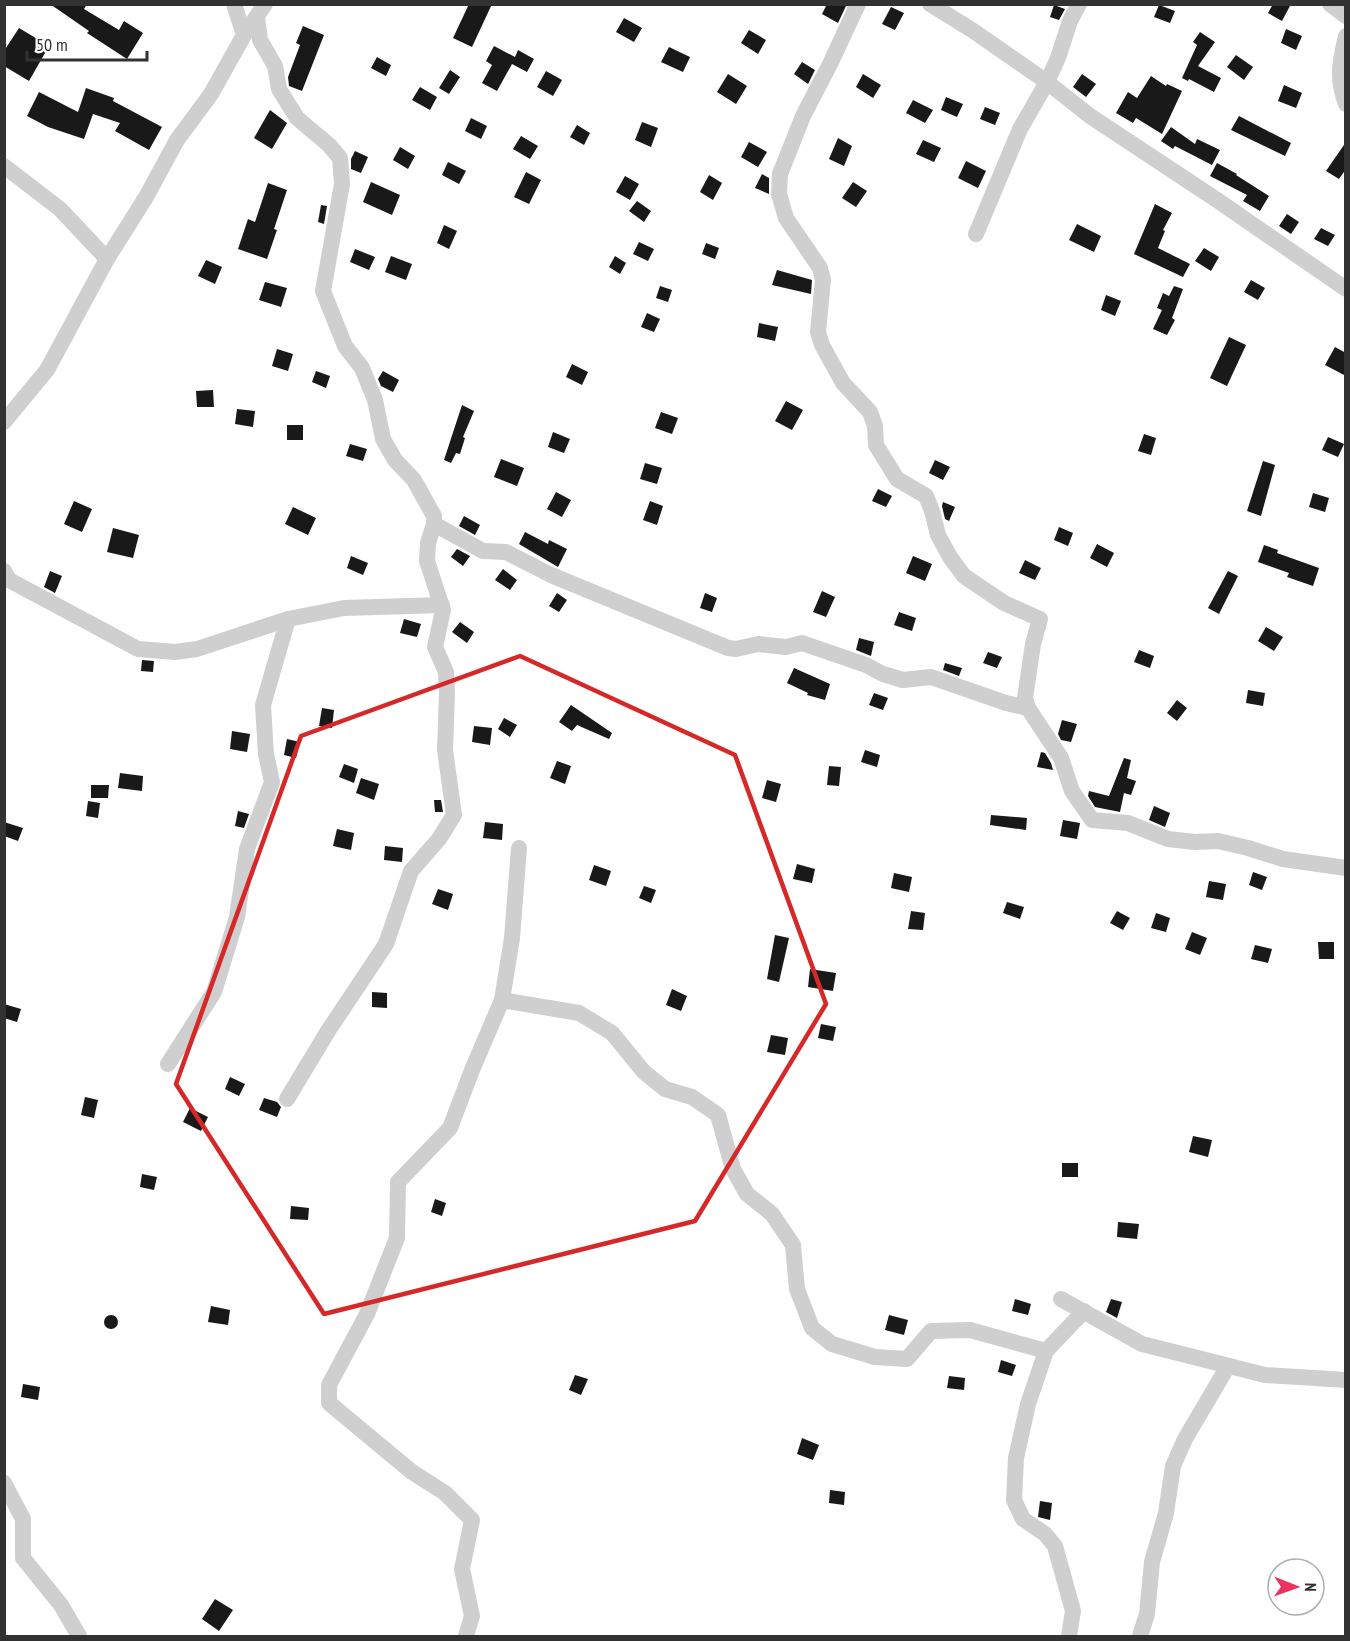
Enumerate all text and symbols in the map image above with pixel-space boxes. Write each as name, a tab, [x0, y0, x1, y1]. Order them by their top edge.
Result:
scale bar	[27, 24, 147, 62]
text: 50 m	[36, 33, 68, 56]
north arrow	[1266, 1557, 1326, 1617]
text: N	[1301, 1583, 1321, 1592]

